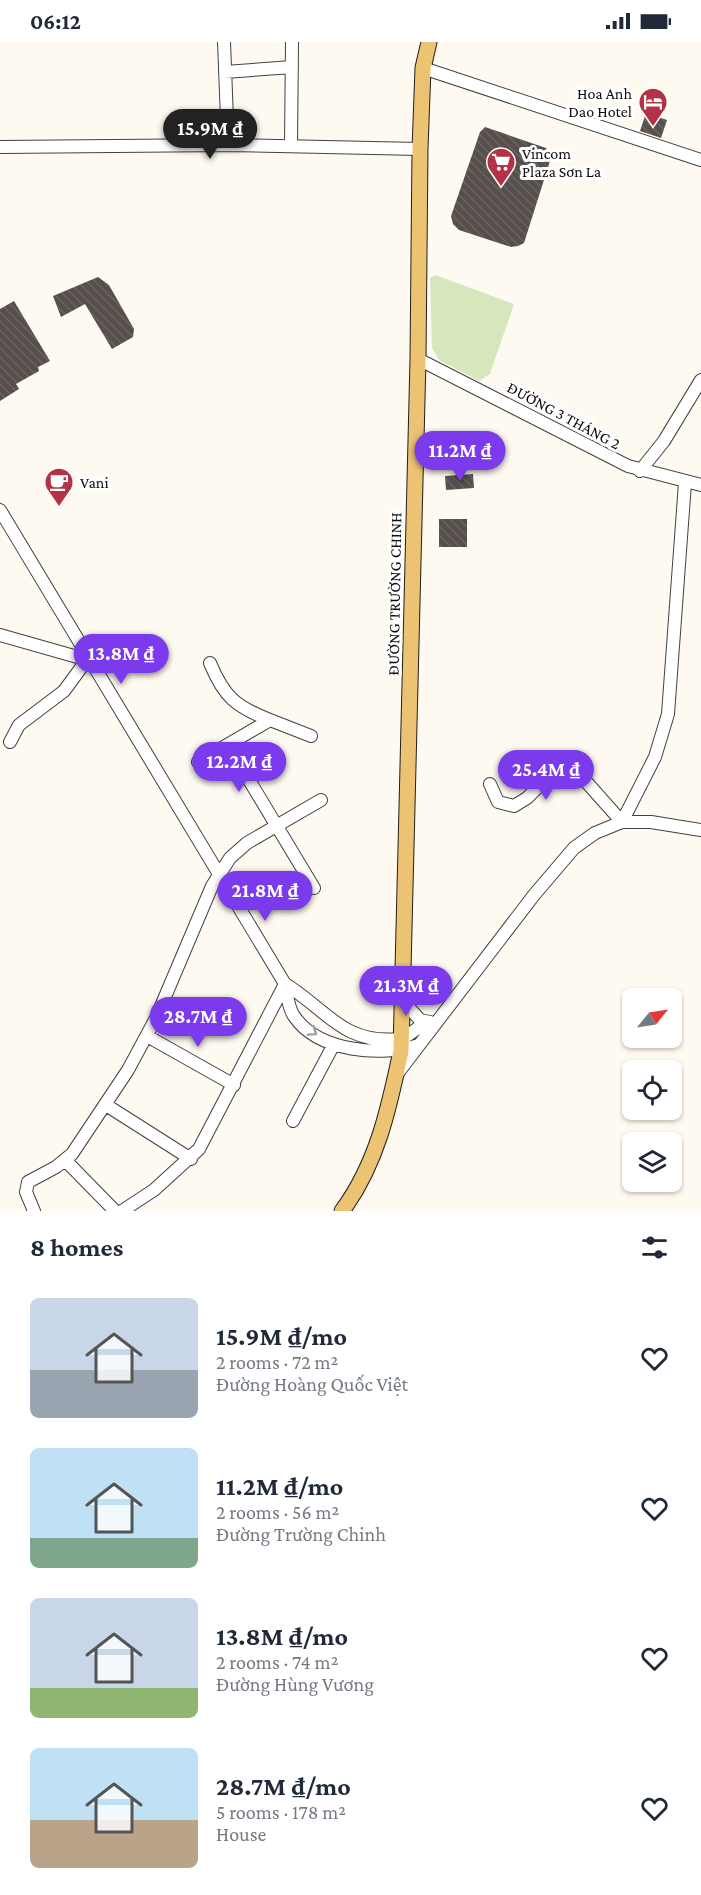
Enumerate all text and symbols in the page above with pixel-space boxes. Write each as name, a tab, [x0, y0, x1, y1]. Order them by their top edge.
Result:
text: 06:12	[30, 9, 81, 34]
place label: Hoa Anh Dao Hotel	[568, 85, 632, 120]
hotel icon: Hoa Anh Dao Hotel	[637, 86, 669, 128]
pin: 15.9M ₫	[155, 109, 265, 160]
text: 15.9M ₫	[177, 117, 243, 139]
place label: Vincom Plaza Sơn La	[522, 145, 602, 180]
supermarket icon: Vincom Plaza Sơn La	[485, 146, 517, 188]
street label: ĐƯỜNG 3 THÁNG 2	[504, 378, 624, 453]
pin: 11.2M ₫	[405, 431, 515, 482]
text: 11.2M ₫	[429, 439, 491, 461]
cafe icon: Vani	[43, 466, 75, 508]
place label: Vani	[80, 474, 109, 491]
street label: ĐƯỜNG TRƯỜNG CHINH	[385, 512, 404, 676]
pin: 13.8M ₫	[66, 634, 176, 685]
text: 13.8M ₫	[88, 642, 154, 664]
pin: 12.2M ₫	[184, 742, 294, 793]
text: 12.2M ₫	[206, 750, 272, 772]
pin: 25.4M ₫	[491, 750, 601, 801]
text: 25.4M ₫	[512, 758, 580, 780]
pin: 21.8M ₫	[210, 871, 320, 922]
text: 21.8M ₫	[231, 879, 299, 901]
pin: 21.3M ₫	[351, 966, 461, 1017]
text: 21.3M ₫	[373, 974, 439, 996]
north arrow	[622, 988, 682, 1048]
map controls	[622, 988, 682, 1192]
pin: 28.7M ₫	[143, 997, 253, 1048]
text: 28.7M ₫	[164, 1005, 232, 1027]
one-way arrow	[307, 1025, 318, 1036]
button: locate	[622, 1060, 682, 1120]
button: layers	[622, 1132, 682, 1192]
icon: filters	[638, 1231, 671, 1264]
text: 8 homes	[30, 1233, 123, 1262]
icon: home	[78, 1322, 150, 1394]
text: 15.9M ₫/mo	[216, 1322, 347, 1351]
icon: heart	[638, 1342, 671, 1375]
text: 2 rooms · 72 m²	[216, 1351, 338, 1373]
text: Đường Hoàng Quốc Việt	[216, 1373, 408, 1395]
icon: home	[78, 1472, 150, 1544]
text: 11.2M ₫/mo	[216, 1472, 343, 1501]
icon: heart	[638, 1492, 671, 1525]
text: 2 rooms · 56 m²	[216, 1501, 339, 1523]
text: Đường Trường Chinh	[216, 1523, 386, 1545]
icon: home	[78, 1622, 150, 1694]
text: 13.8M ₫/mo	[216, 1622, 348, 1651]
icon: heart	[638, 1642, 671, 1675]
text: 2 rooms · 74 m²	[216, 1651, 338, 1673]
text: Đường Hùng Vương	[216, 1673, 374, 1695]
icon: home	[78, 1772, 150, 1844]
text: 28.7M ₫/mo	[216, 1772, 351, 1801]
icon: heart	[638, 1792, 671, 1825]
text: 5 rooms · 178 m²	[216, 1801, 346, 1823]
text: House	[216, 1823, 266, 1845]

